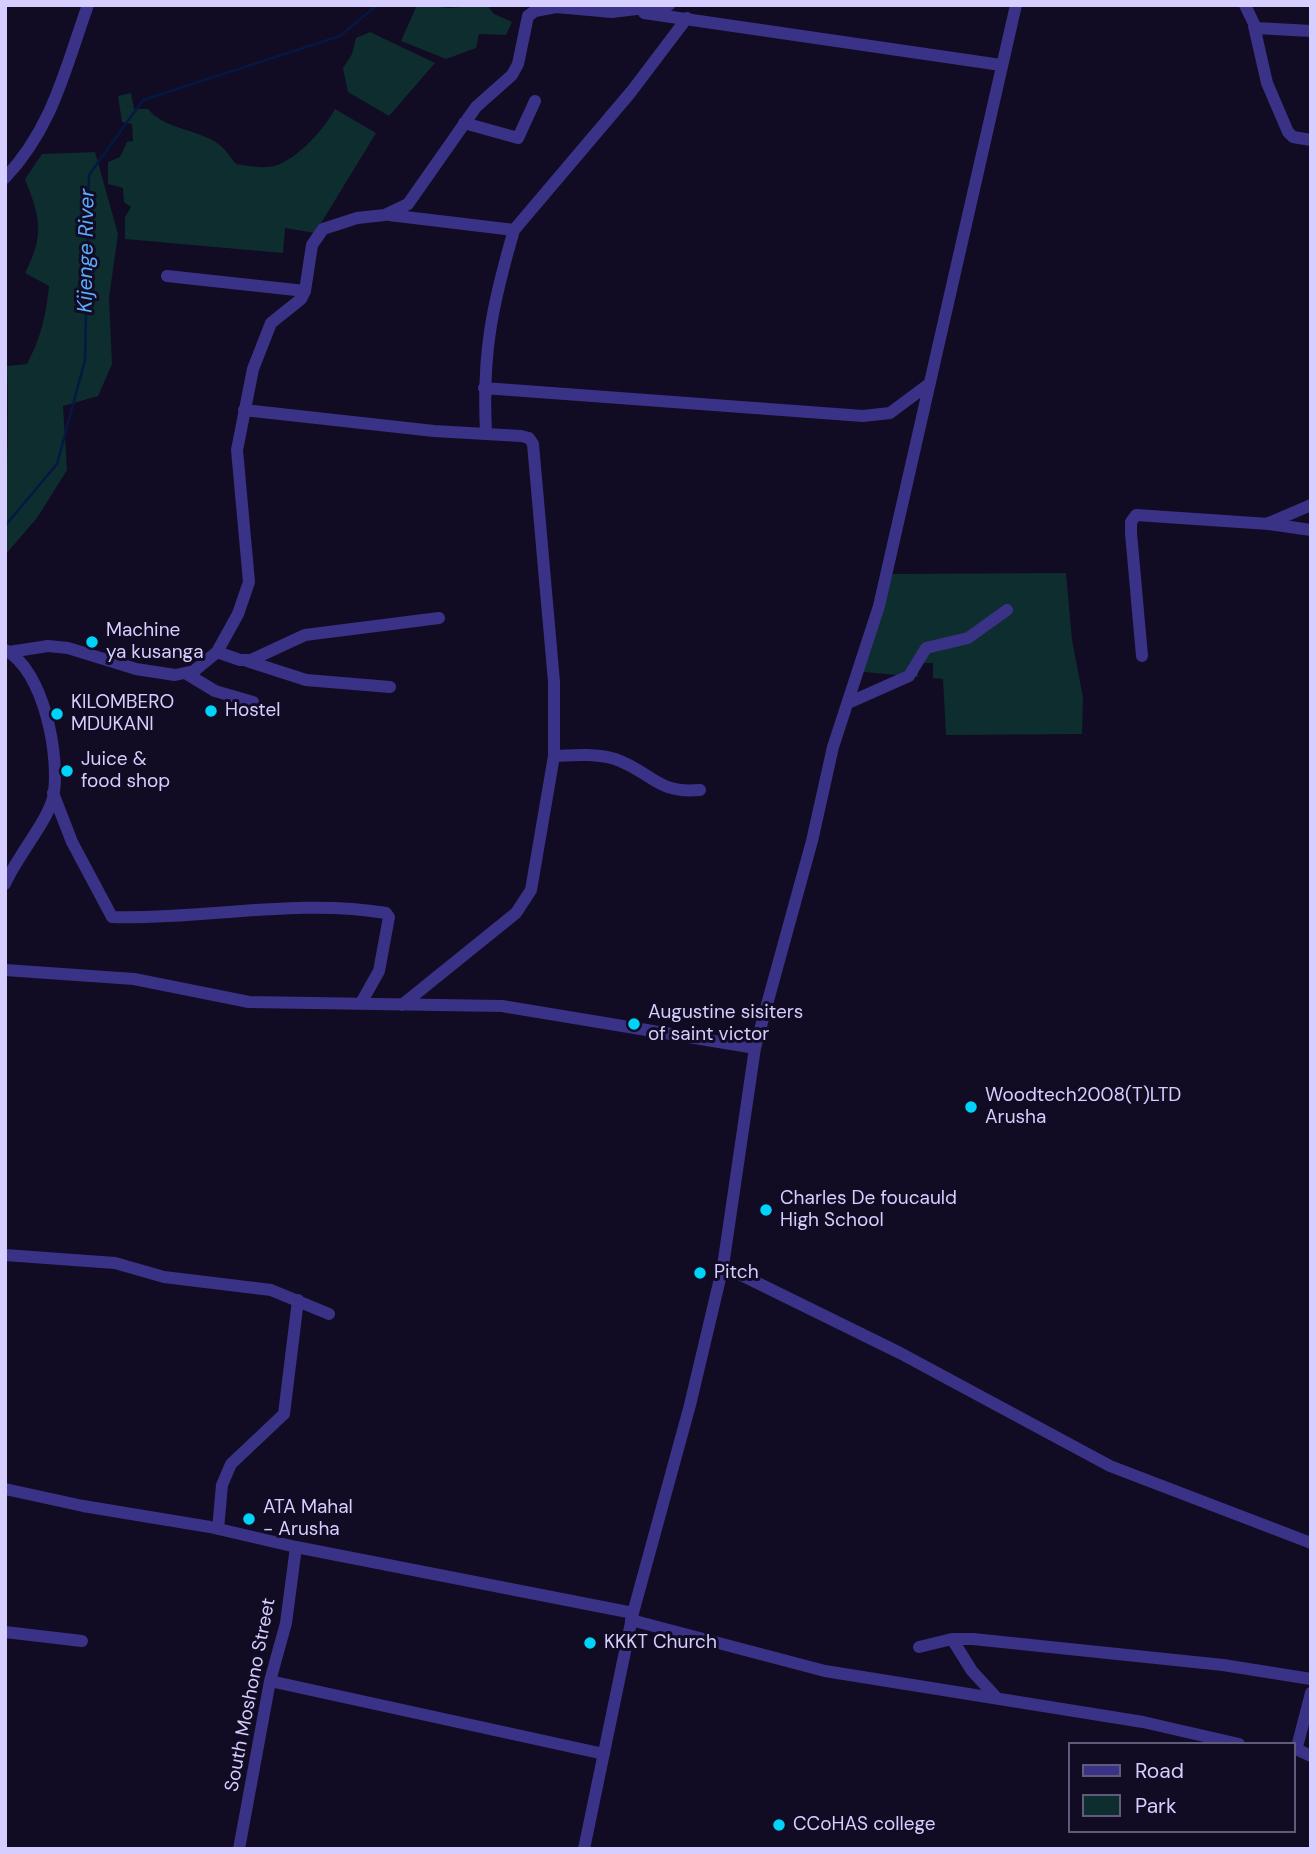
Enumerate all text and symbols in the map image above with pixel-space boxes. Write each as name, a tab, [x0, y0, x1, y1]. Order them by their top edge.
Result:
water label: Kijenge River	[73, 189, 101, 313]
place label: Machine ya kusanga	[106, 620, 204, 664]
marker: Machine ya kusanga	[84, 634, 100, 650]
place label: KILOMBERO MDUKANI	[71, 692, 174, 736]
place label: Hostel	[225, 700, 281, 722]
marker: Hostel	[203, 703, 219, 719]
marker: KILOMBERO MDUKANI	[49, 706, 65, 722]
place label: Juice & food shop	[81, 749, 170, 793]
marker: Juice & food shop	[59, 763, 75, 779]
place label: Augustine sisiters of saint victor	[648, 1002, 803, 1046]
marker: Augustine sisiters of saint victor	[626, 1016, 642, 1032]
place label: Woodtech2008(T)LTD Arusha	[985, 1085, 1181, 1129]
marker: Woodtech2008(T)LTD Arusha	[963, 1099, 979, 1115]
place label: Charles De foucauld High School	[780, 1188, 957, 1232]
marker: Charles De foucauld High School	[758, 1202, 774, 1218]
place label: Pitch	[714, 1262, 759, 1284]
marker: Pitch	[692, 1265, 708, 1281]
place label: ATA Mahal - Arusha	[263, 1497, 353, 1541]
marker: ATA Mahal - Arusha	[241, 1511, 257, 1527]
street label: South Moshono Street	[221, 1596, 281, 1794]
place label: KKKT Church	[604, 1632, 717, 1654]
marker: KKKT Church	[582, 1635, 598, 1651]
legend	[1068, 1742, 1295, 1833]
text: Road	[1135, 1757, 1184, 1785]
text: Park	[1135, 1792, 1176, 1820]
place label: CCoHAS college	[793, 1814, 935, 1836]
marker: CCoHAS college	[771, 1817, 787, 1833]

